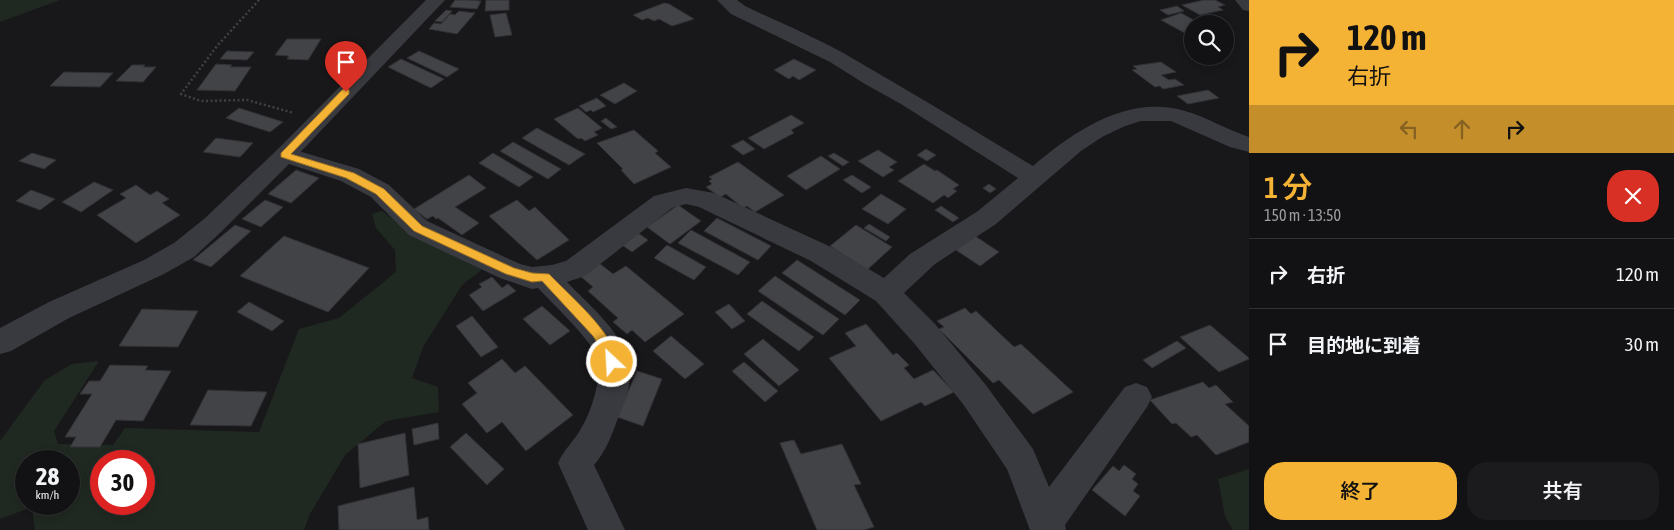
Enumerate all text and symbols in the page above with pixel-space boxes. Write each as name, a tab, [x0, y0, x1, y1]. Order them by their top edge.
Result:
map controls	[1184, 15, 1234, 65]
button: search	[1184, 15, 1234, 65]
text: 120 m	[1347, 17, 1426, 57]
icon: right	[1264, 20, 1329, 85]
pin	[325, 41, 367, 92]
icon: arrive	[332, 48, 360, 76]
text: 右折	[1347, 63, 1391, 89]
icon: left	[1395, 115, 1423, 143]
icon: ahead	[1448, 115, 1476, 143]
icon: right	[1501, 115, 1529, 143]
text: 1 分	[1264, 170, 1312, 204]
button: close	[1607, 170, 1659, 222]
text: 150 m · 13:50	[1264, 206, 1341, 224]
icon: right	[1264, 260, 1292, 288]
text: 120 m	[1616, 263, 1659, 285]
text: 右折	[1307, 264, 1345, 286]
icon: arrive	[1264, 330, 1292, 358]
text: 30 m	[1625, 333, 1659, 355]
text: 目的地に到着	[1307, 334, 1421, 356]
position arrow	[585, 335, 637, 387]
speed limit sign: 30	[90, 450, 155, 515]
text: 28	[36, 462, 59, 490]
button: 終了	[1264, 462, 1457, 520]
button: 共有	[1467, 462, 1659, 520]
text: km/h	[36, 488, 59, 502]

